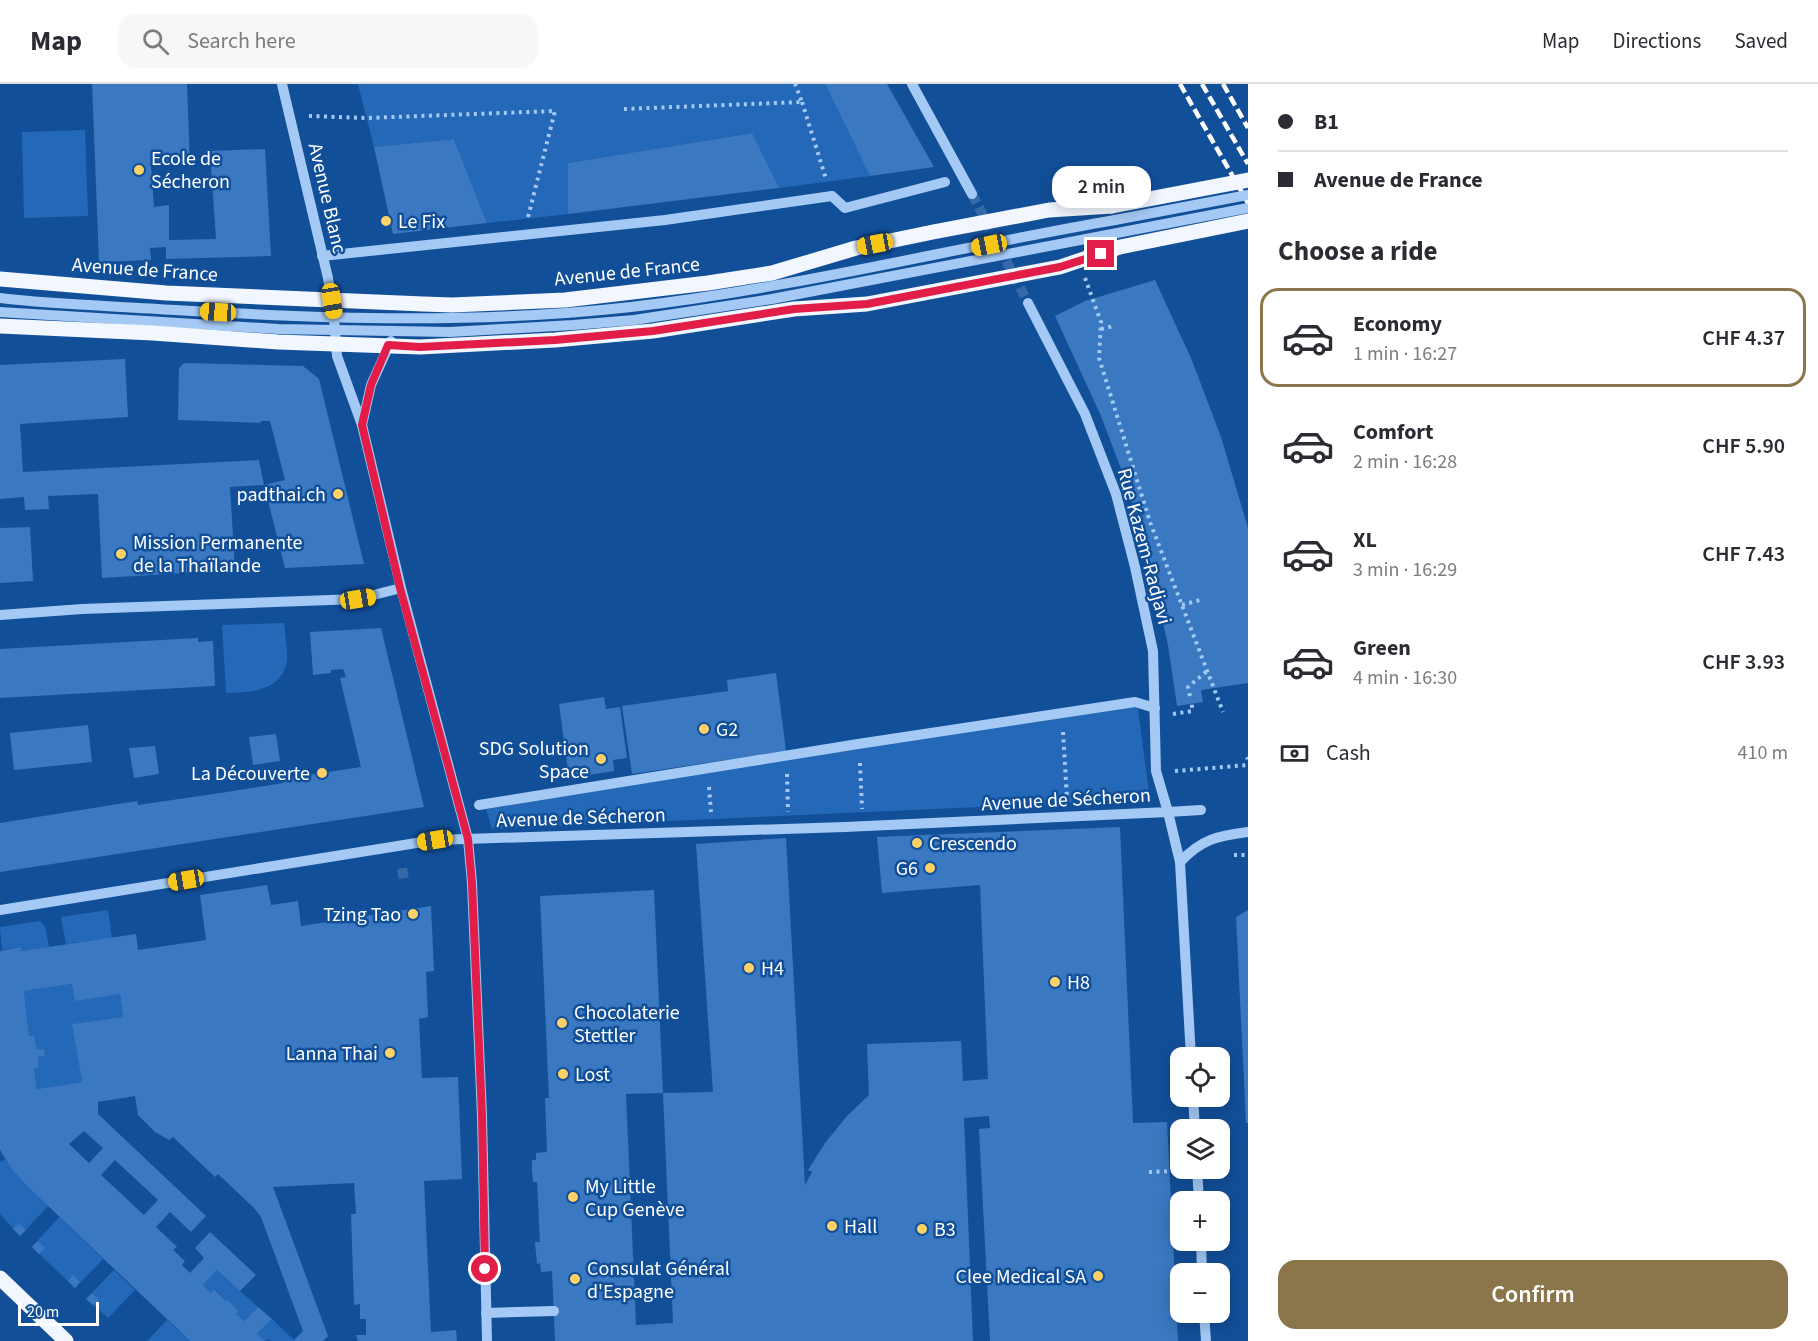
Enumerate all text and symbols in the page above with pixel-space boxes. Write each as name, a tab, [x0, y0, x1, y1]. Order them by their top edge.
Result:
search box	[118, 14, 538, 68]
text: Map	[30, 21, 82, 61]
icon: search	[139, 25, 172, 58]
text: Search here	[187, 25, 296, 57]
text: Map	[1542, 26, 1580, 56]
text: Directions	[1613, 26, 1701, 56]
text: Saved	[1734, 26, 1788, 56]
text: B1	[1314, 106, 1339, 138]
street label: Avenue Blanc	[301, 140, 353, 256]
place label: Ecole de Sécheron	[151, 145, 230, 196]
marker: Ecole de Sécheron	[132, 163, 146, 177]
text: Avenue de France	[1314, 164, 1483, 196]
callout: 2 min	[1052, 167, 1150, 209]
text: 2 min	[1078, 173, 1125, 201]
place label: Le Fix	[398, 208, 445, 236]
marker: Le Fix	[379, 214, 393, 228]
car	[856, 232, 894, 256]
text: Choose a ride	[1278, 232, 1438, 271]
car	[970, 233, 1008, 257]
route end	[1087, 240, 1114, 267]
street label: Avenue de France	[553, 250, 701, 294]
street label: Avenue de France	[71, 251, 219, 289]
car	[320, 282, 344, 320]
car	[200, 302, 236, 322]
text: Economy	[1353, 308, 1442, 340]
icon: car	[1281, 311, 1335, 365]
text: CHF 4.37	[1702, 322, 1785, 354]
text: 1 min · 16:27	[1353, 340, 1457, 368]
text: Comfort	[1353, 416, 1434, 448]
icon: car	[1281, 419, 1335, 473]
text: CHF 5.90	[1702, 430, 1785, 462]
text: 2 min · 16:28	[1353, 448, 1457, 476]
street label: Rue Kazem-Radjavi	[1110, 465, 1178, 627]
place label: padthai.ch	[237, 481, 326, 509]
marker: padthai.ch	[331, 487, 345, 501]
text: XL	[1353, 524, 1377, 556]
icon: car	[1281, 527, 1335, 581]
place label: Mission Permanente de la Thaïlande	[133, 529, 303, 580]
text: CHF 7.43	[1702, 538, 1785, 570]
marker: Mission Permanente de la Thaïlande	[114, 547, 128, 561]
text: 3 min · 16:29	[1353, 556, 1457, 584]
car	[339, 587, 377, 611]
text: Green	[1353, 632, 1411, 664]
icon: car	[1281, 635, 1335, 689]
text: CHF 3.93	[1702, 646, 1785, 678]
text: 4 min · 16:30	[1353, 664, 1457, 692]
place label: G2	[716, 716, 738, 744]
marker: G2	[697, 722, 711, 736]
place label: SDG Solution Space	[479, 735, 589, 786]
icon: cash	[1278, 737, 1311, 770]
text: Cash	[1326, 737, 1371, 769]
text: 410 m	[1738, 739, 1788, 767]
marker: SDG Solution Space	[594, 752, 608, 766]
place label: La Découverte	[191, 760, 310, 788]
marker: La Découverte	[315, 766, 329, 780]
street label: Avenue de Sécheron	[981, 782, 1152, 818]
street label: Avenue de Sécheron	[496, 801, 666, 835]
car	[416, 828, 454, 852]
place label: Crescendo	[929, 830, 1017, 858]
marker: Crescendo	[910, 836, 924, 850]
place label: G6	[896, 855, 918, 883]
marker: G6	[923, 861, 937, 875]
car	[167, 868, 205, 892]
place label: Tzing Tao	[323, 901, 401, 929]
marker: Tzing Tao	[406, 907, 420, 921]
place label: H4	[761, 955, 784, 983]
marker: H4	[742, 961, 756, 975]
place label: H8	[1067, 969, 1090, 997]
marker: H8	[1048, 975, 1062, 989]
place label: Chocolaterie Stettler	[574, 999, 680, 1050]
marker: Chocolaterie Stettler	[555, 1016, 569, 1030]
place label: Lanna Thai	[286, 1040, 378, 1068]
marker: Lanna Thai	[383, 1046, 397, 1060]
map controls	[1170, 1047, 1230, 1323]
button: locate	[1170, 1047, 1230, 1107]
place label: Lost	[575, 1061, 610, 1089]
marker: Lost	[556, 1067, 570, 1081]
button: layers	[1170, 1119, 1230, 1179]
place label: My Little Cup Genève	[585, 1173, 685, 1224]
marker: My Little Cup Genève	[566, 1190, 580, 1204]
button: +	[1170, 1191, 1230, 1251]
place label: Hall	[844, 1213, 877, 1241]
place label: B3	[934, 1216, 956, 1244]
marker: Hall	[825, 1219, 839, 1233]
marker: B3	[915, 1222, 929, 1236]
route start	[471, 1255, 498, 1282]
place label: Consulat Général d'Espagne	[587, 1255, 730, 1306]
button: Confirm	[1278, 1260, 1788, 1329]
place label: Clee Medical SA	[956, 1263, 1086, 1291]
button: −	[1170, 1263, 1230, 1323]
marker: Clee Medical SA	[1091, 1269, 1105, 1283]
marker: Consulat Général d'Espagne	[568, 1272, 582, 1286]
scale bar	[18, 1299, 99, 1326]
text: 20 m	[27, 1301, 59, 1323]

